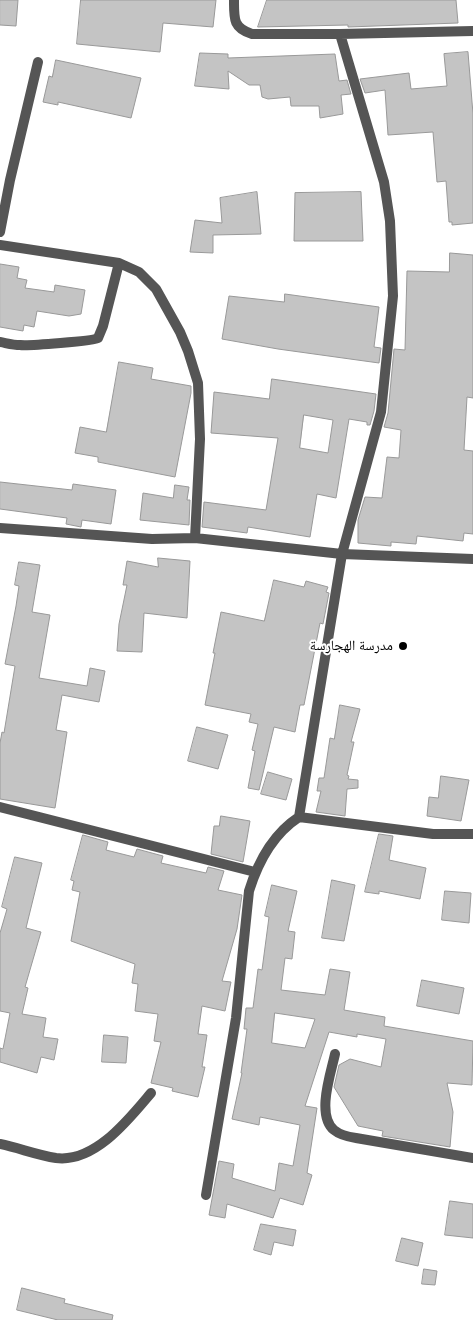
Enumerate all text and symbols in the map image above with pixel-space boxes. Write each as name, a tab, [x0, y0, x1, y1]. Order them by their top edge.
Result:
place label: مدرسة الهجارسة	[310, 638, 393, 654]
marker: مدرسة الهجارسة	[397, 640, 409, 652]

